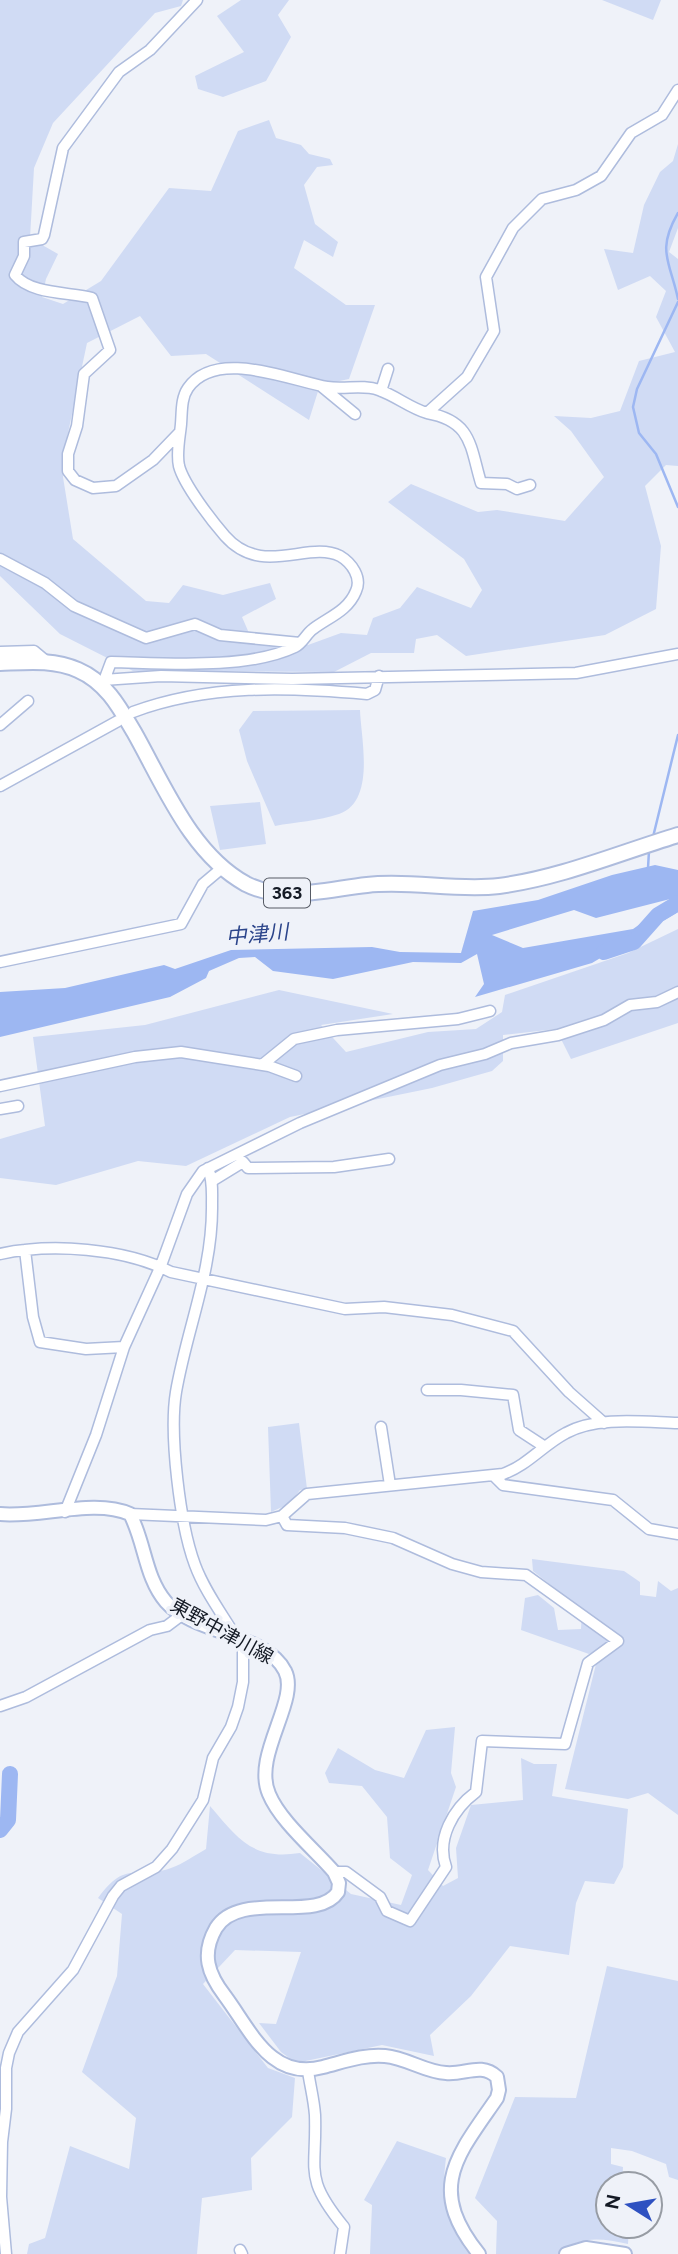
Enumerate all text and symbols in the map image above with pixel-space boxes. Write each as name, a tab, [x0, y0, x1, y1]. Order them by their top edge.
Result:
road number: 363	[264, 878, 310, 908]
water label: 中津川	[225, 919, 291, 949]
street label: 東野中津川線	[167, 1593, 277, 1669]
north arrow	[594, 2170, 664, 2240]
text: N	[600, 2192, 625, 2211]

